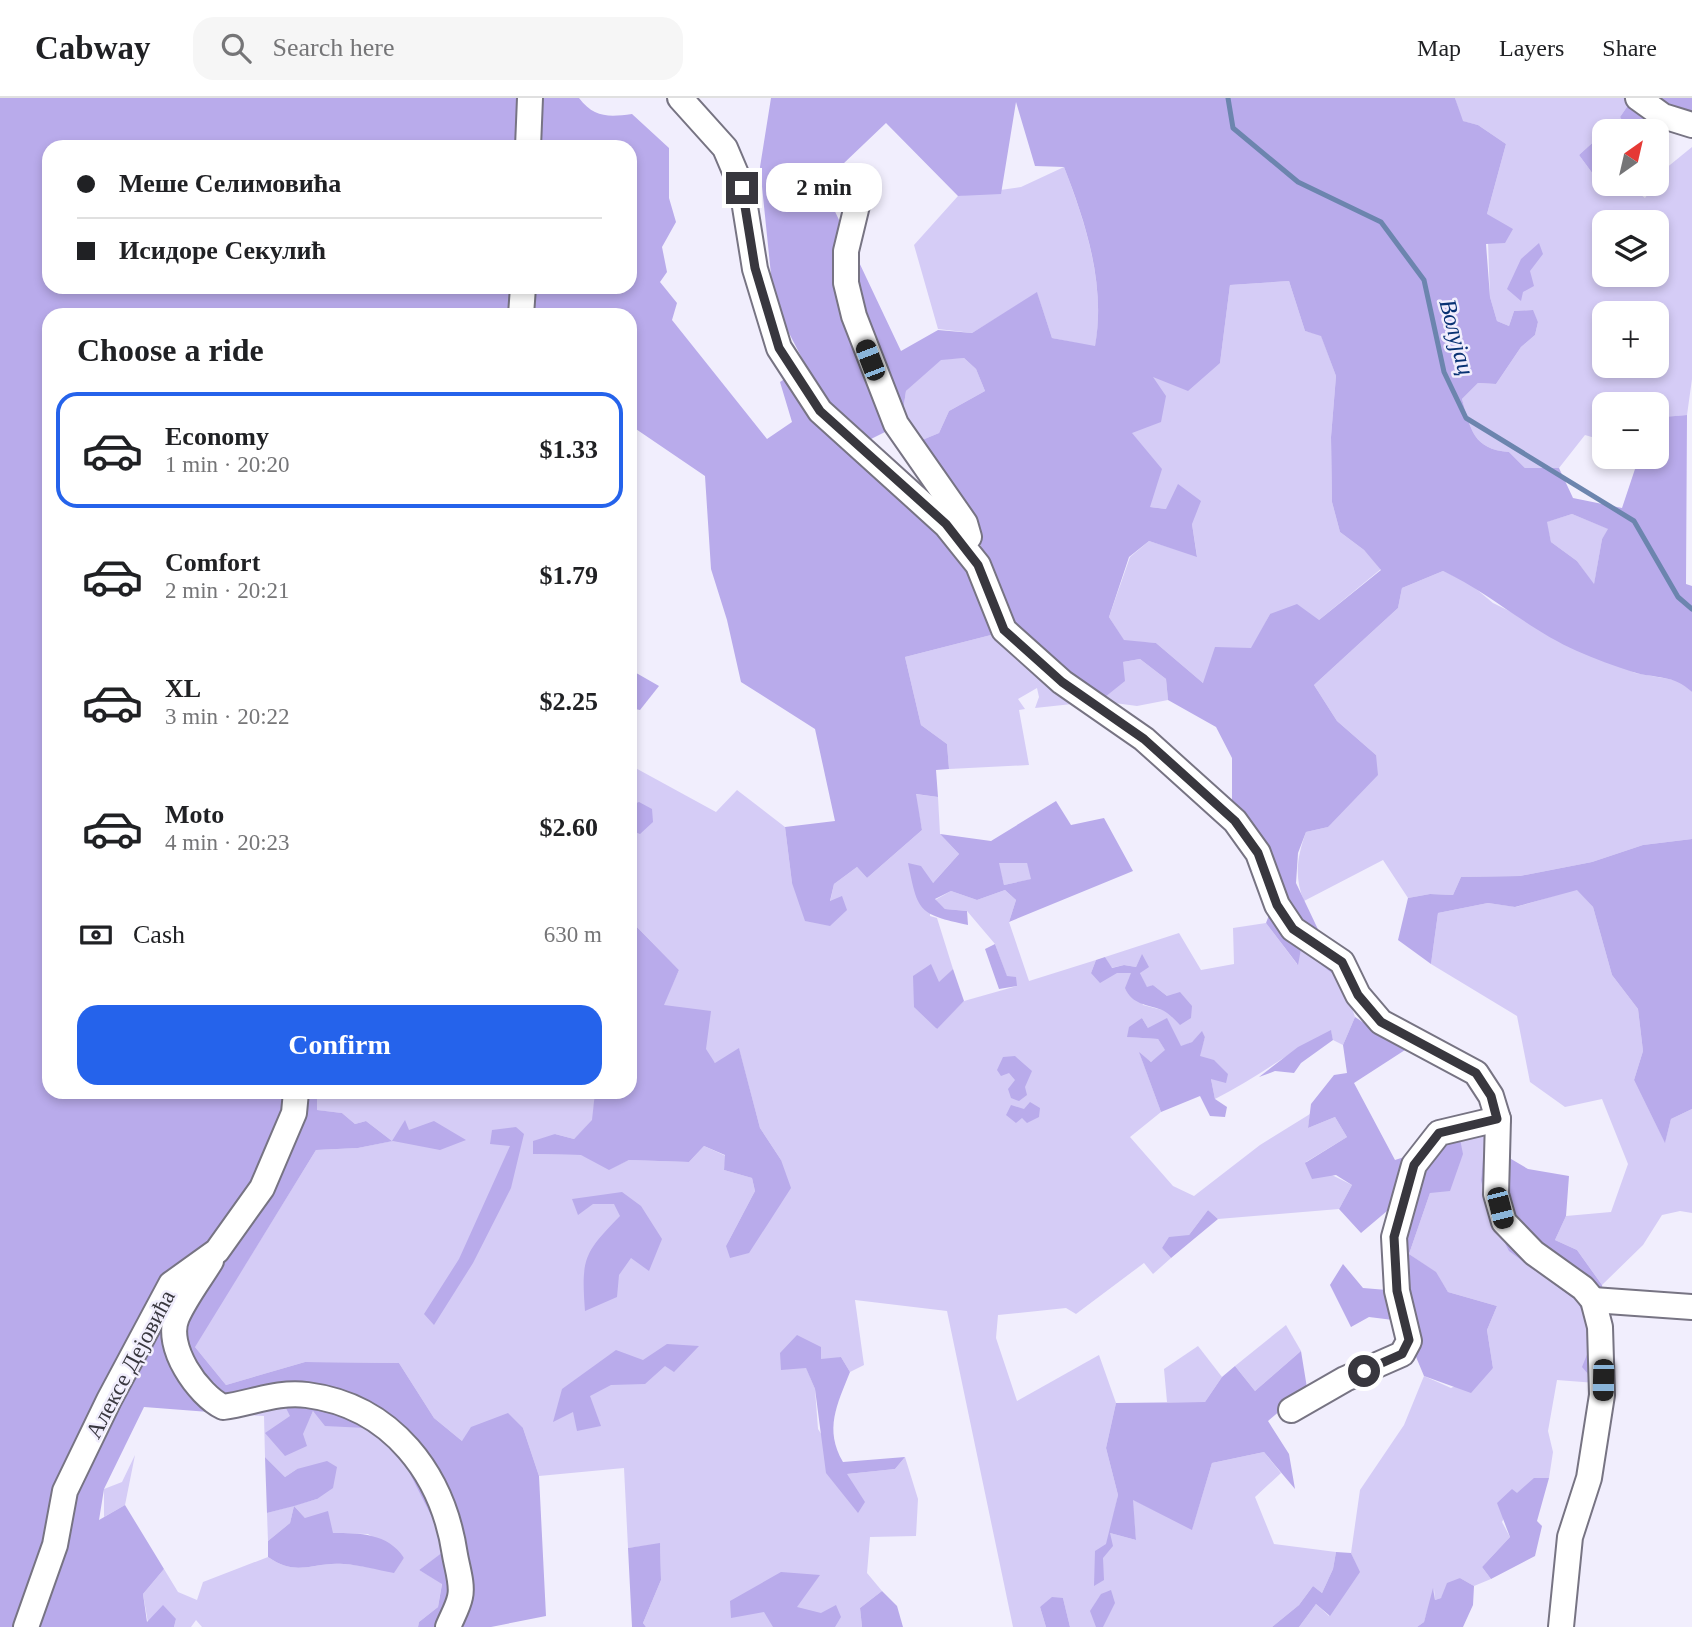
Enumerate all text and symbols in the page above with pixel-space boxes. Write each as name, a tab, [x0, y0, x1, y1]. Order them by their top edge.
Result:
search box	[193, 17, 683, 80]
icon: search	[217, 29, 255, 67]
text: Cabway	[35, 30, 151, 66]
text: Search here	[273, 33, 395, 62]
text: Map	[1417, 35, 1461, 61]
text: Layers	[1499, 35, 1564, 61]
text: Share	[1602, 35, 1657, 61]
north arrow	[1592, 119, 1670, 196]
map controls	[1592, 119, 1669, 469]
callout: 2 min	[766, 164, 882, 212]
text: Меше Селимовића	[119, 169, 341, 198]
route end	[726, 172, 758, 204]
text: 2 min	[796, 175, 852, 200]
button: layers	[1592, 210, 1669, 287]
text: Исидоре Секулић	[119, 236, 326, 265]
water label: Волујац	[1434, 296, 1480, 378]
button: +	[1592, 301, 1669, 378]
text: Choose a ride	[77, 332, 264, 368]
car	[853, 337, 888, 383]
button: −	[1592, 392, 1669, 469]
icon: car	[81, 419, 144, 482]
text: Economy	[165, 422, 269, 451]
text: $1.33	[540, 435, 598, 464]
text: 1 min · 20:20	[165, 452, 290, 477]
icon: car	[81, 545, 144, 608]
text: Comfort	[165, 548, 260, 577]
text: $1.79	[540, 561, 598, 590]
text: 2 min · 20:21	[165, 578, 290, 603]
icon: car	[81, 671, 144, 734]
text: XL	[165, 674, 201, 703]
text: $2.25	[540, 687, 598, 716]
text: 3 min · 20:22	[165, 704, 290, 729]
icon: car	[81, 797, 144, 860]
text: Moto	[165, 800, 224, 829]
text: $2.60	[540, 813, 598, 842]
text: 4 min · 20:23	[165, 830, 290, 855]
icon: cash	[77, 916, 115, 954]
text: Cash	[133, 920, 185, 949]
text: 630 m	[544, 922, 602, 947]
button: Confirm	[77, 1005, 602, 1085]
car	[1485, 1185, 1516, 1231]
street label: Алексе Дејовића	[81, 1286, 180, 1443]
route start	[1348, 1355, 1380, 1387]
car	[1593, 1359, 1614, 1401]

